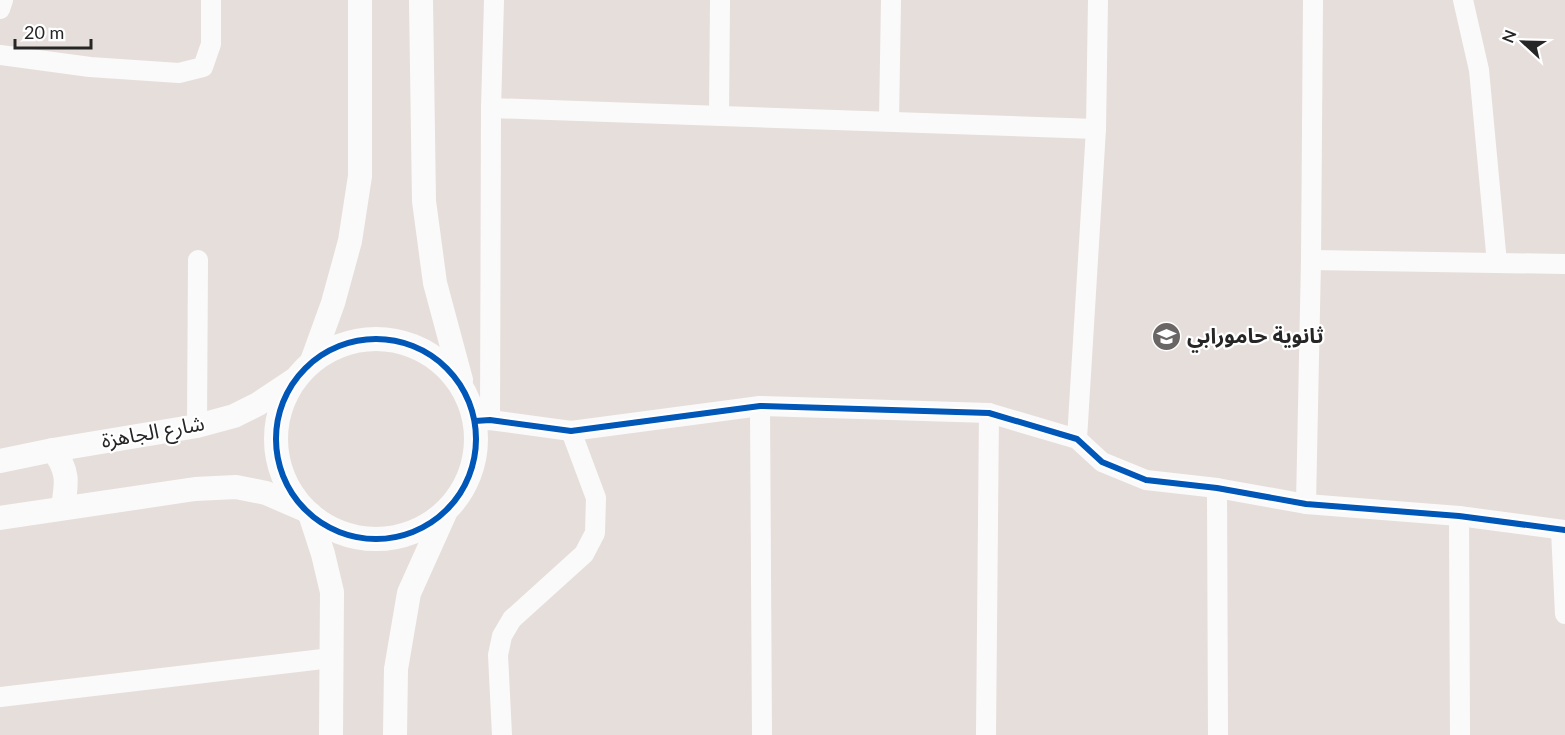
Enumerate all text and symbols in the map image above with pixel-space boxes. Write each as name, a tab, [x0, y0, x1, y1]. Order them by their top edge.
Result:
scale bar	[15, 12, 92, 50]
north arrow	[1493, 12, 1553, 72]
text: 20 m	[24, 21, 64, 43]
text: N	[1498, 27, 1520, 45]
school or university icon: ثانوية حامورابي	[1150, 320, 1182, 352]
place label: ثانوية حامورابي	[1187, 322, 1324, 353]
street label: شارع الجاهزة	[99, 409, 207, 456]

